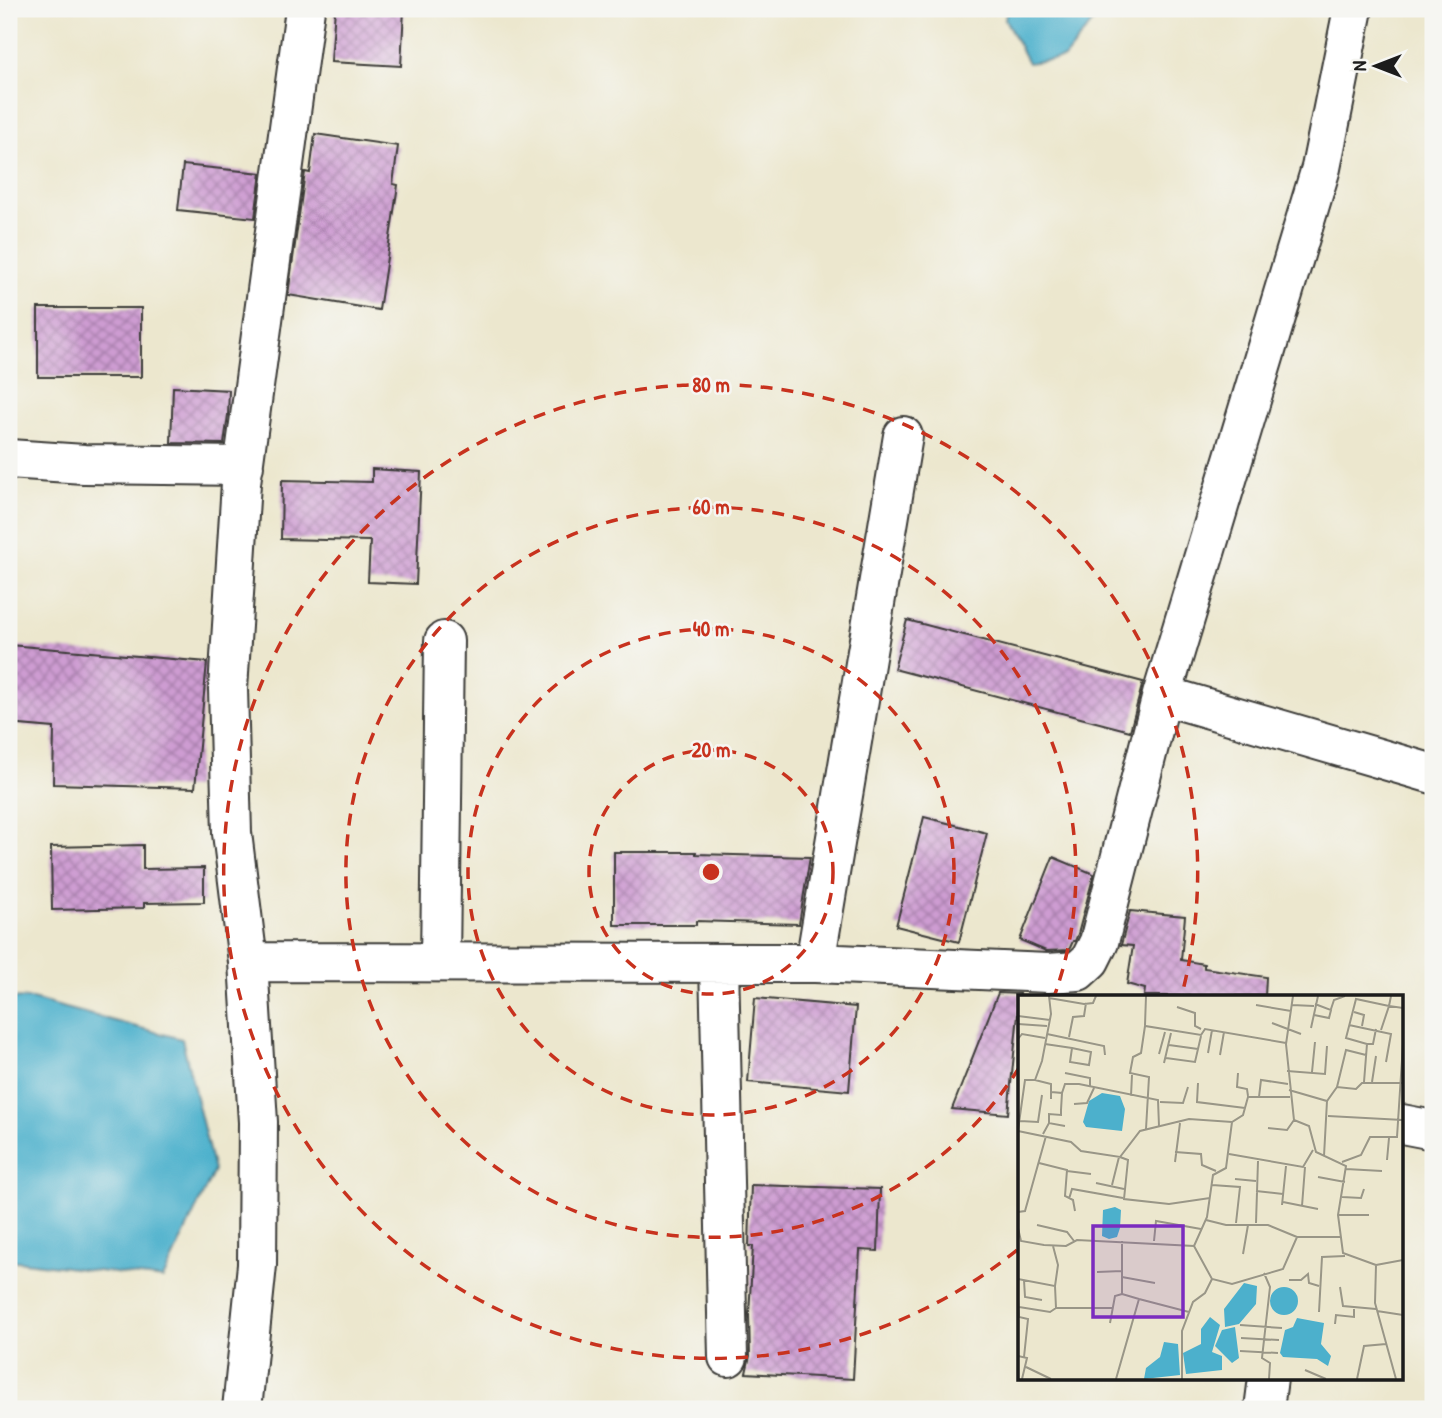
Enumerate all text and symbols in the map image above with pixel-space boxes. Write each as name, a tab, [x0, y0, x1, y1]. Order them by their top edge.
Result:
north arrow	[1340, 32, 1410, 102]
text: N	[1346, 61, 1372, 71]
text: 80 m	[692, 370, 730, 399]
text: 60 m	[693, 492, 729, 521]
text: 40 m	[693, 614, 729, 643]
text: 20 m	[692, 735, 730, 764]
centre of rings	[699, 860, 723, 884]
inset map	[1018, 995, 1404, 1380]

